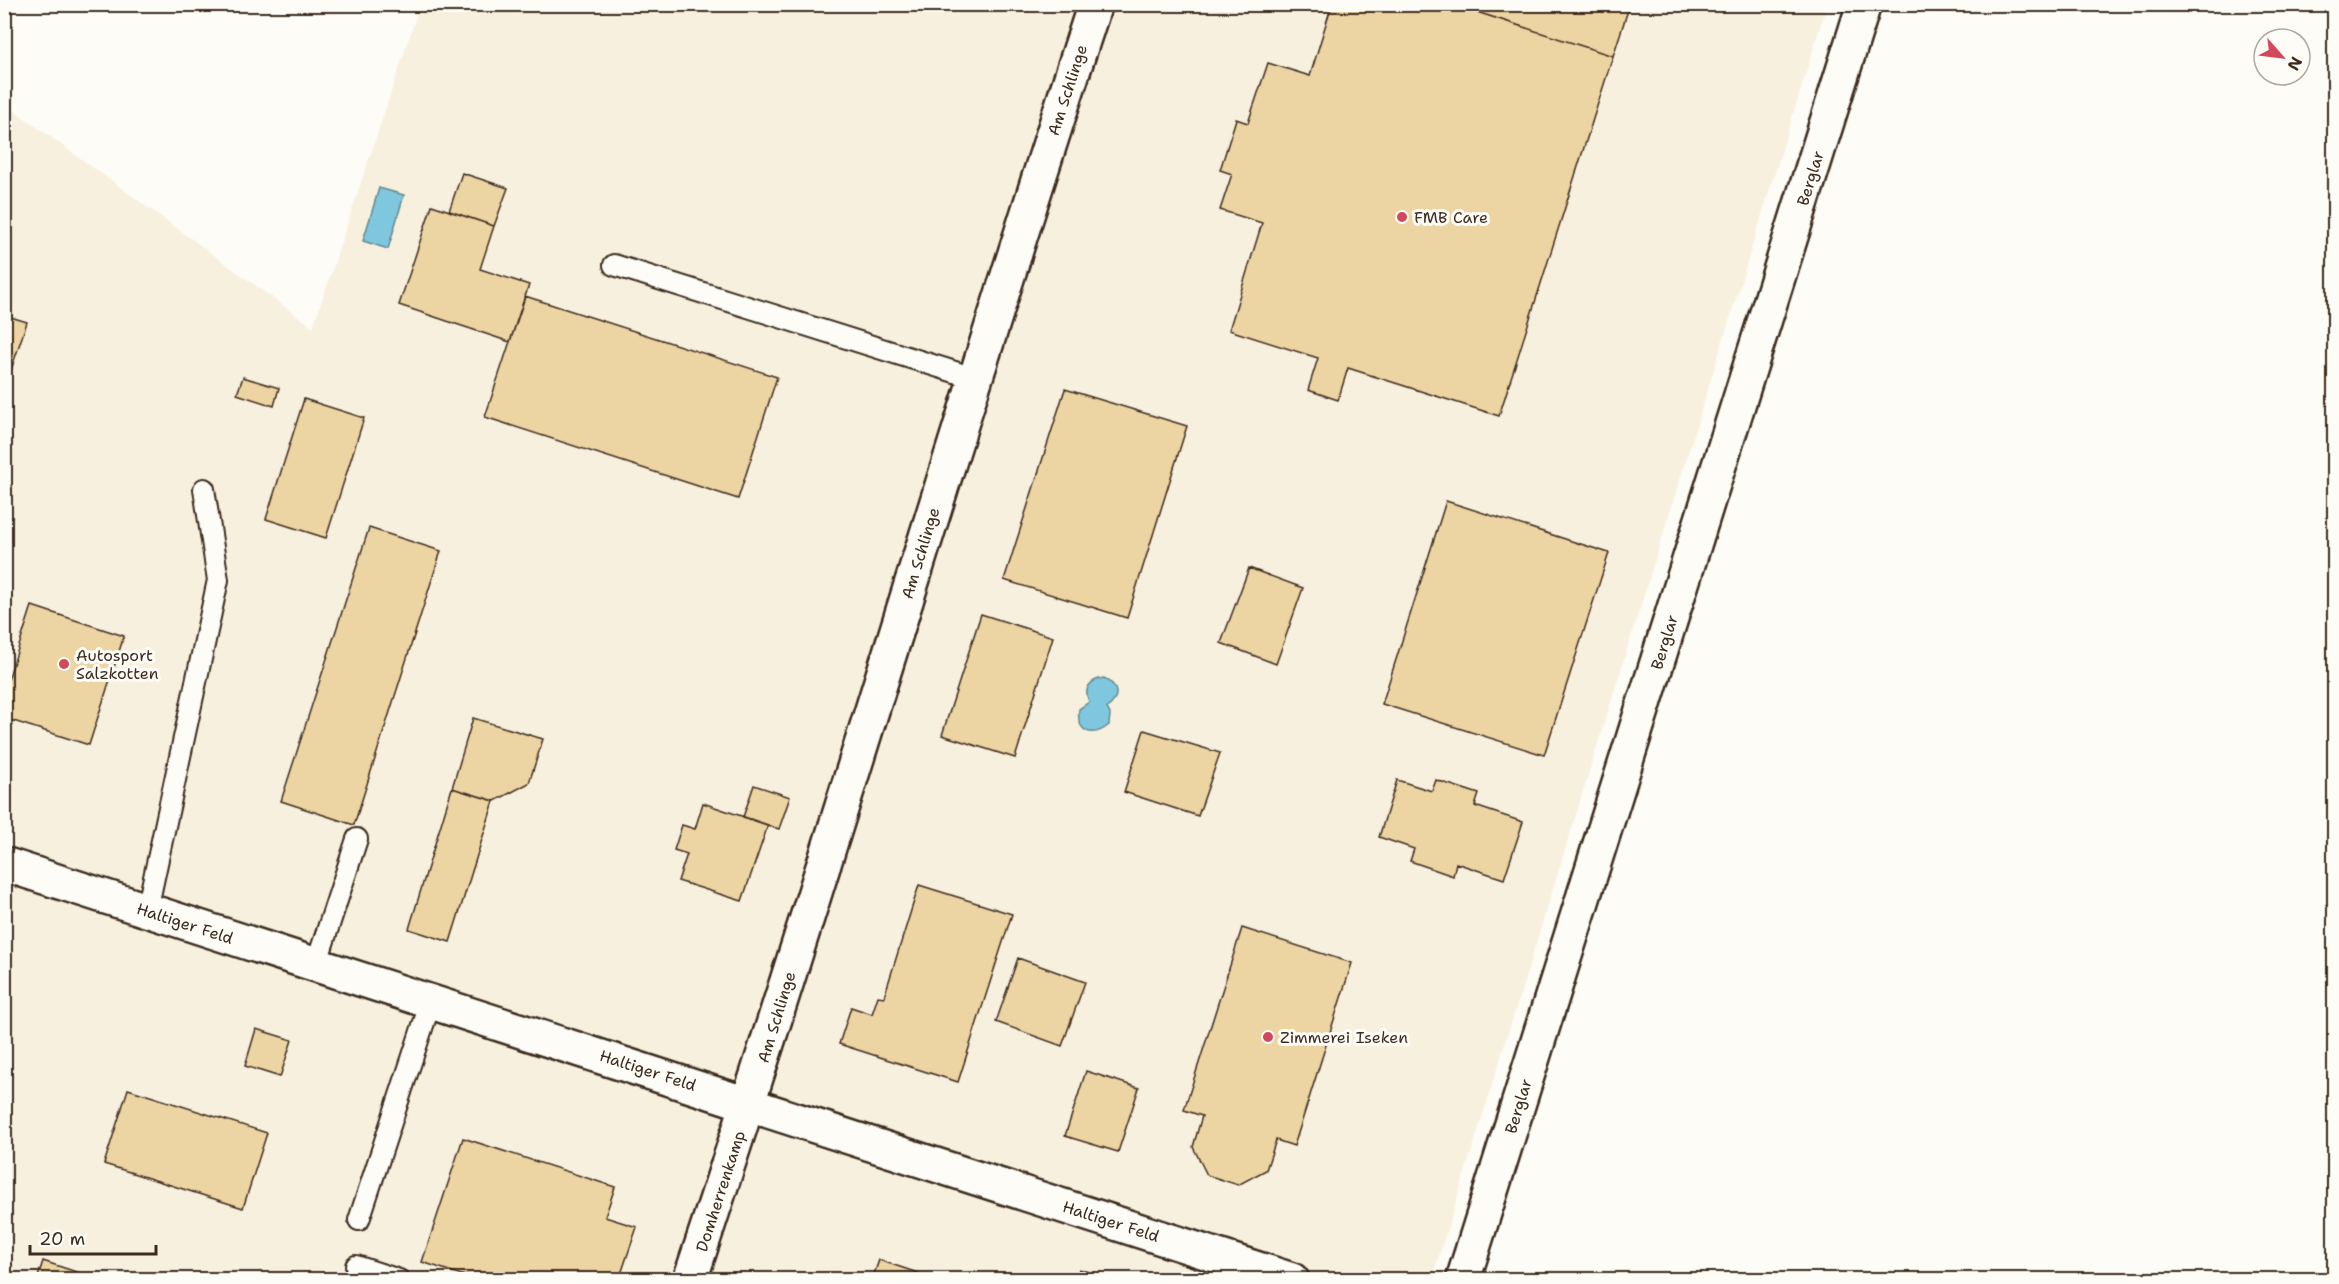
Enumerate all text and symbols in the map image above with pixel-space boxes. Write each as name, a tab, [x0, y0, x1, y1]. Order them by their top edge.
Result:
north arrow	[2252, 27, 2312, 87]
street label: Am Schlinge	[1043, 42, 1092, 138]
text: N	[2283, 53, 2307, 74]
street label: Berglar	[1792, 148, 1829, 208]
place label: FMB Care	[1414, 207, 1488, 228]
marker: FMB Care	[1395, 210, 1409, 224]
street label: Am Schlinge	[897, 505, 944, 601]
street label: Berglar	[1646, 612, 1683, 672]
place label: Autosport Salzkotten	[76, 645, 159, 684]
marker: Autosport Salzkotten	[57, 657, 71, 671]
street label: Haltiger Feld	[134, 898, 236, 949]
street label: Am Schlinge	[753, 969, 800, 1065]
place label: Zimmerei Iseken	[1280, 1027, 1408, 1048]
marker: Zimmerei Iseken	[1261, 1030, 1275, 1044]
street label: Haltiger Feld	[597, 1045, 699, 1096]
street label: Berglar	[1500, 1076, 1537, 1136]
street label: Domherrenkamp	[691, 1128, 750, 1254]
street label: Haltiger Feld	[1060, 1196, 1162, 1247]
scale bar	[30, 1218, 156, 1256]
text: 20 m	[39, 1227, 85, 1251]

